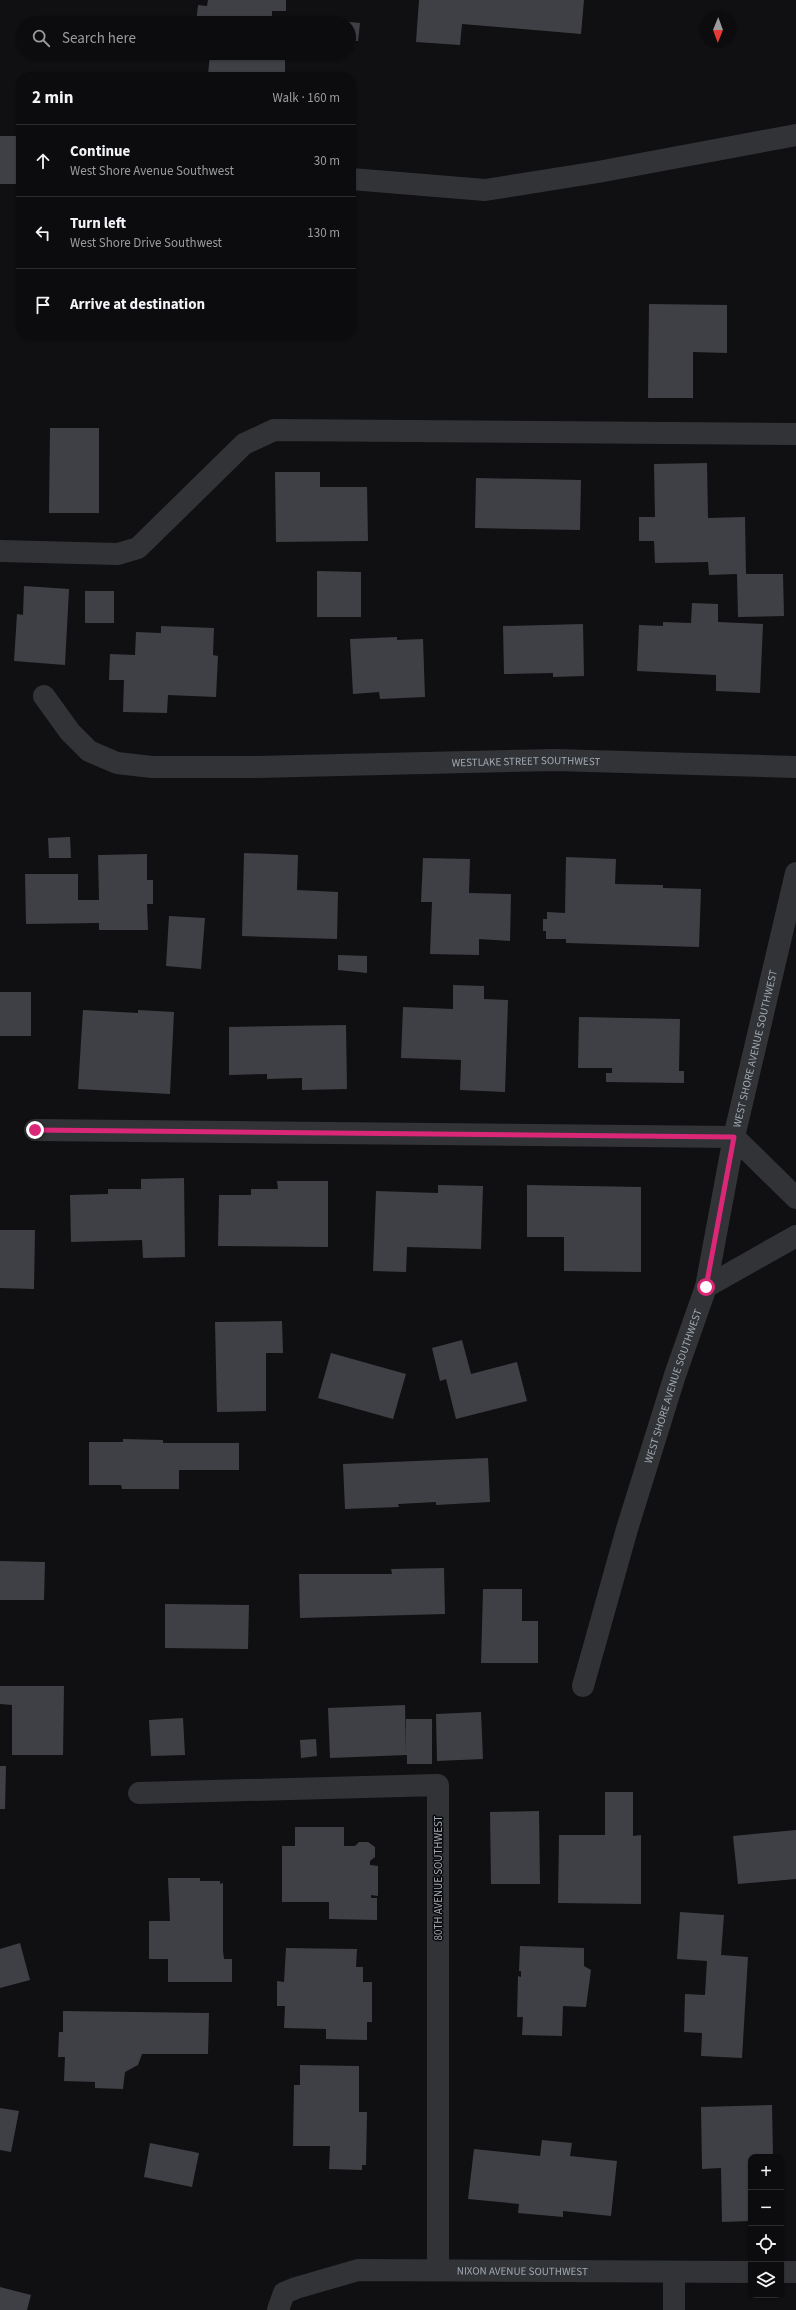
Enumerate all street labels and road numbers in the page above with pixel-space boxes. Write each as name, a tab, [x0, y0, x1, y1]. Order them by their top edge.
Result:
street label: WESTLAKE STREET SOUTHWEST	[451, 752, 601, 770]
street label: WEST SHORE AVENUE SOUTHWEST	[729, 968, 781, 1129]
street label: WEST SHORE AVENUE SOUTHWEST	[640, 1307, 705, 1465]
street label: 80TH AVENUE SOUTHWEST	[431, 1815, 446, 1941]
street label: NIXON AVENUE SOUTHWEST	[457, 2263, 588, 2279]

